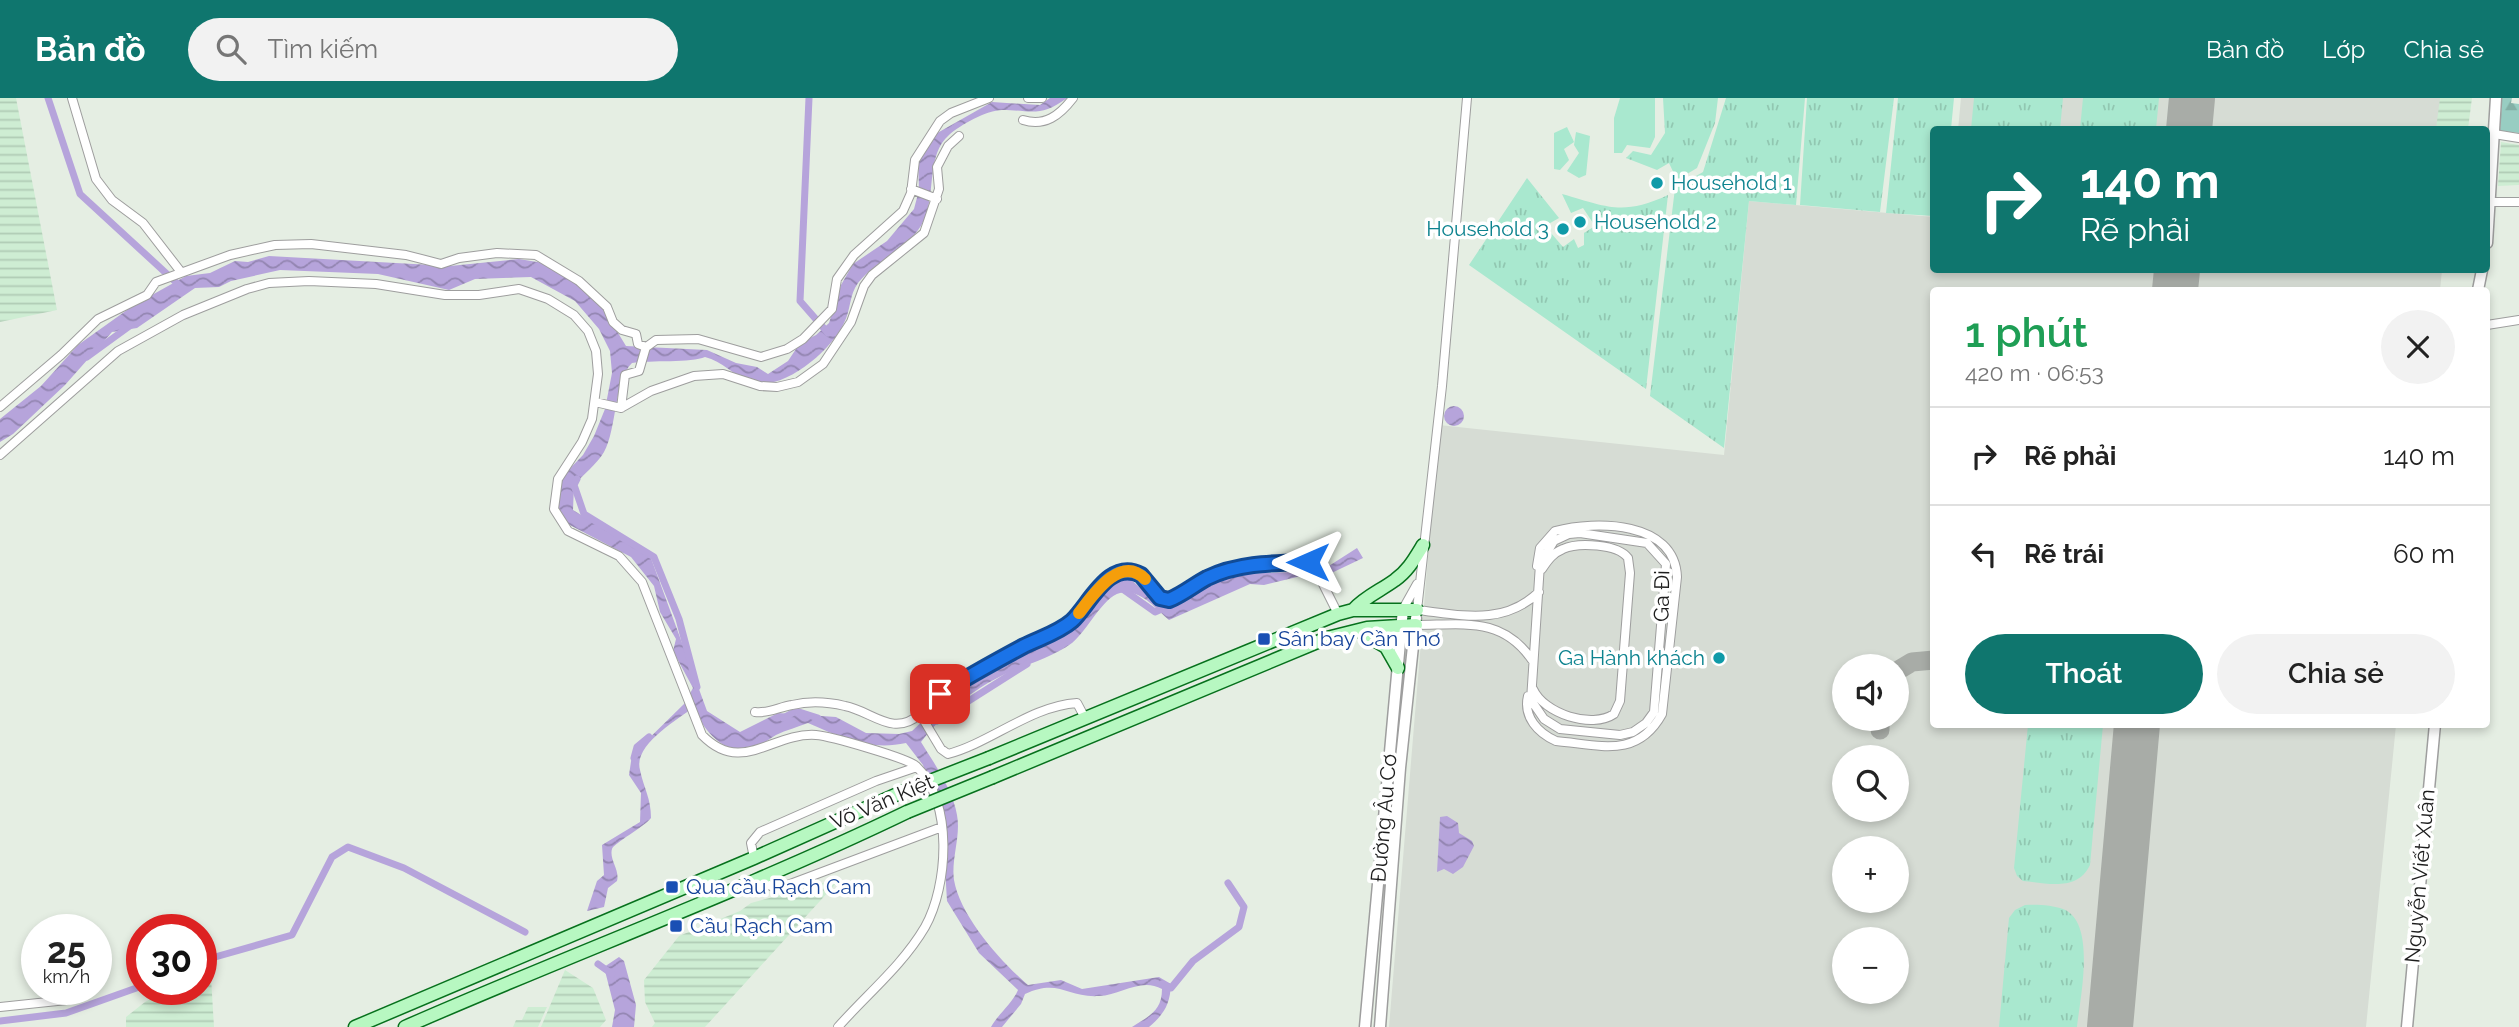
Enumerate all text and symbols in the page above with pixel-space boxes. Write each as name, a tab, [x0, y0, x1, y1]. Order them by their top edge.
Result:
search box	[188, 18, 678, 81]
text: Bản đồ	[35, 30, 146, 69]
icon: search	[212, 30, 250, 68]
text: Tìm kiếm	[268, 34, 378, 64]
text: Bản đồ	[2206, 35, 2284, 64]
text: Lớp	[2322, 35, 2365, 64]
text: Chia sẻ	[2403, 35, 2484, 64]
text: 140 m	[2080, 152, 2220, 209]
icon: right	[1965, 154, 2056, 245]
place label: Household 1	[1671, 170, 1792, 195]
marker: Household 1	[1649, 175, 1665, 191]
place label: Household 2	[1594, 209, 1717, 234]
text: Rẽ phải	[2080, 211, 2190, 248]
marker: Household 2	[1572, 214, 1588, 230]
place label: Household 3	[1426, 216, 1549, 241]
marker: Household 3	[1555, 221, 1571, 237]
text: 1 phút	[1965, 308, 2088, 357]
button: close	[2381, 310, 2455, 384]
text: 420 m · 06:53	[1965, 359, 2104, 386]
icon: right	[1965, 437, 2003, 475]
text: Rẽ phải	[2024, 441, 2116, 471]
text: 140 m	[2383, 441, 2455, 471]
position arrow	[1271, 525, 1345, 599]
icon: left	[1965, 535, 2003, 573]
text: Rẽ trái	[2024, 539, 2104, 569]
text: 60 m	[2393, 539, 2455, 569]
street label: Ga Đi	[1649, 570, 1674, 622]
place label: Sân bay Cần Thơ	[1278, 626, 1440, 651]
marker: Sân bay Cần Thơ	[1256, 631, 1272, 647]
button: Thoát	[1965, 634, 2203, 714]
button: Chia sẻ	[2217, 634, 2455, 714]
place label: Ga Hành khách	[1558, 645, 1705, 670]
marker: Ga Hành khách	[1711, 650, 1727, 666]
map controls	[1832, 654, 1909, 1004]
button: sound	[1832, 654, 1909, 731]
pin	[910, 664, 970, 724]
icon: arrive	[921, 675, 959, 713]
button: search	[1832, 745, 1909, 822]
street label: Đường Âu Cơ	[1365, 753, 1402, 883]
street label: Võ Văn Kiệt	[826, 769, 937, 834]
street label: Nguyễn Viết Xuân	[2399, 788, 2440, 964]
button: +	[1832, 836, 1909, 913]
place label: Qua cầu Rạch Cam	[686, 874, 871, 899]
marker: Qua cầu Rạch Cam	[664, 879, 680, 895]
place label: Cầu Rạch Cam	[690, 913, 833, 938]
speed limit sign: 30	[126, 914, 217, 1005]
marker: Cầu Rạch Cam	[668, 918, 684, 934]
button: −	[1832, 927, 1909, 1004]
text: 25	[47, 930, 86, 971]
text: km/h	[43, 966, 90, 987]

